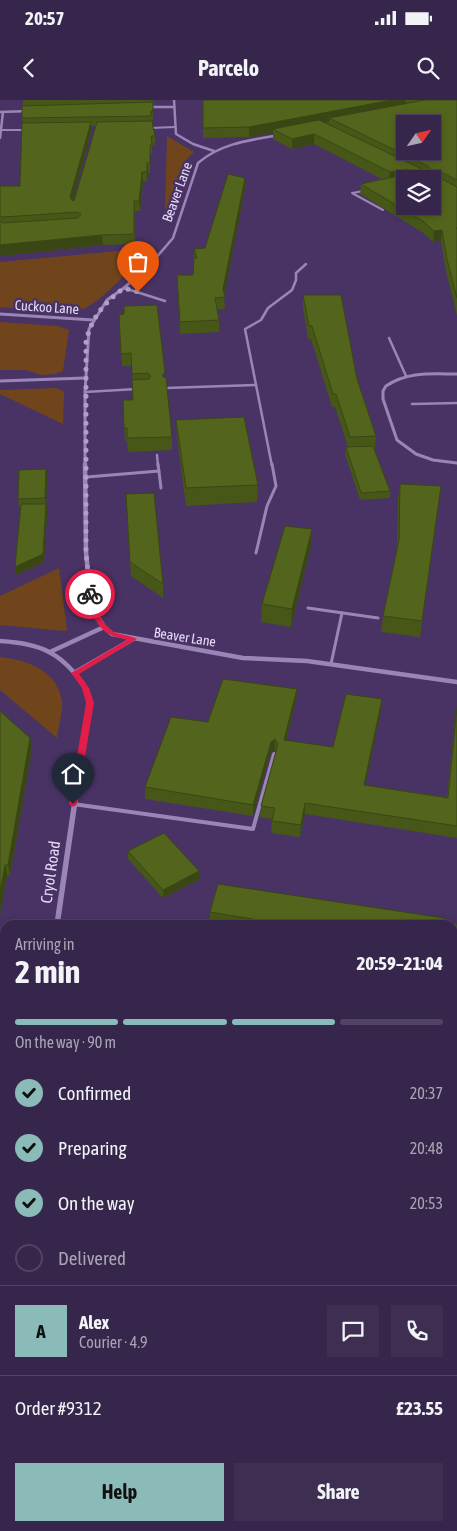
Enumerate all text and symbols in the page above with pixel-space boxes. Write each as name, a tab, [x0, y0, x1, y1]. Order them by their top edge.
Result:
text: 20:57	[25, 7, 64, 29]
icon: back	[15, 54, 43, 82]
icon: search	[414, 54, 442, 82]
text: Parcelo	[198, 55, 259, 81]
north arrow	[396, 115, 441, 160]
map controls	[396, 115, 441, 215]
street label: Beaver Lane	[159, 160, 195, 224]
button: layers	[396, 170, 441, 215]
pin	[117, 241, 159, 292]
icon: bag	[124, 248, 152, 276]
street label: Cuckoo Lane	[14, 297, 80, 317]
courier	[65, 569, 115, 619]
icon: bike	[76, 580, 104, 608]
street label: Beaver Lane	[153, 624, 217, 650]
pin	[52, 753, 94, 804]
icon: home	[59, 760, 87, 788]
street label: Cryol Road	[37, 840, 64, 905]
text: Arriving in	[15, 935, 75, 953]
text: 20:59–21:04	[356, 952, 443, 974]
text: 2 min	[15, 953, 80, 990]
text: On the way · 90 m	[15, 1033, 116, 1051]
icon: check	[15, 1079, 43, 1107]
text: Confirmed	[58, 1082, 131, 1104]
text: 20:37	[410, 1084, 443, 1102]
icon: check	[15, 1134, 43, 1162]
text: Preparing	[58, 1137, 127, 1159]
text: 20:48	[410, 1139, 443, 1157]
icon: check	[15, 1189, 43, 1217]
text: On the way	[58, 1192, 135, 1214]
text: 20:53	[410, 1194, 443, 1212]
text: Delivered	[58, 1247, 126, 1269]
button: chat	[327, 1305, 379, 1357]
button: phone	[391, 1305, 443, 1357]
text: Alex	[79, 1311, 109, 1333]
text: A	[36, 1320, 46, 1342]
text: Courier · 4.9	[79, 1333, 148, 1351]
text: Order #9312	[15, 1397, 102, 1419]
text: £23.55	[396, 1397, 443, 1419]
button: Help	[15, 1463, 224, 1521]
button: Share	[234, 1463, 443, 1521]

